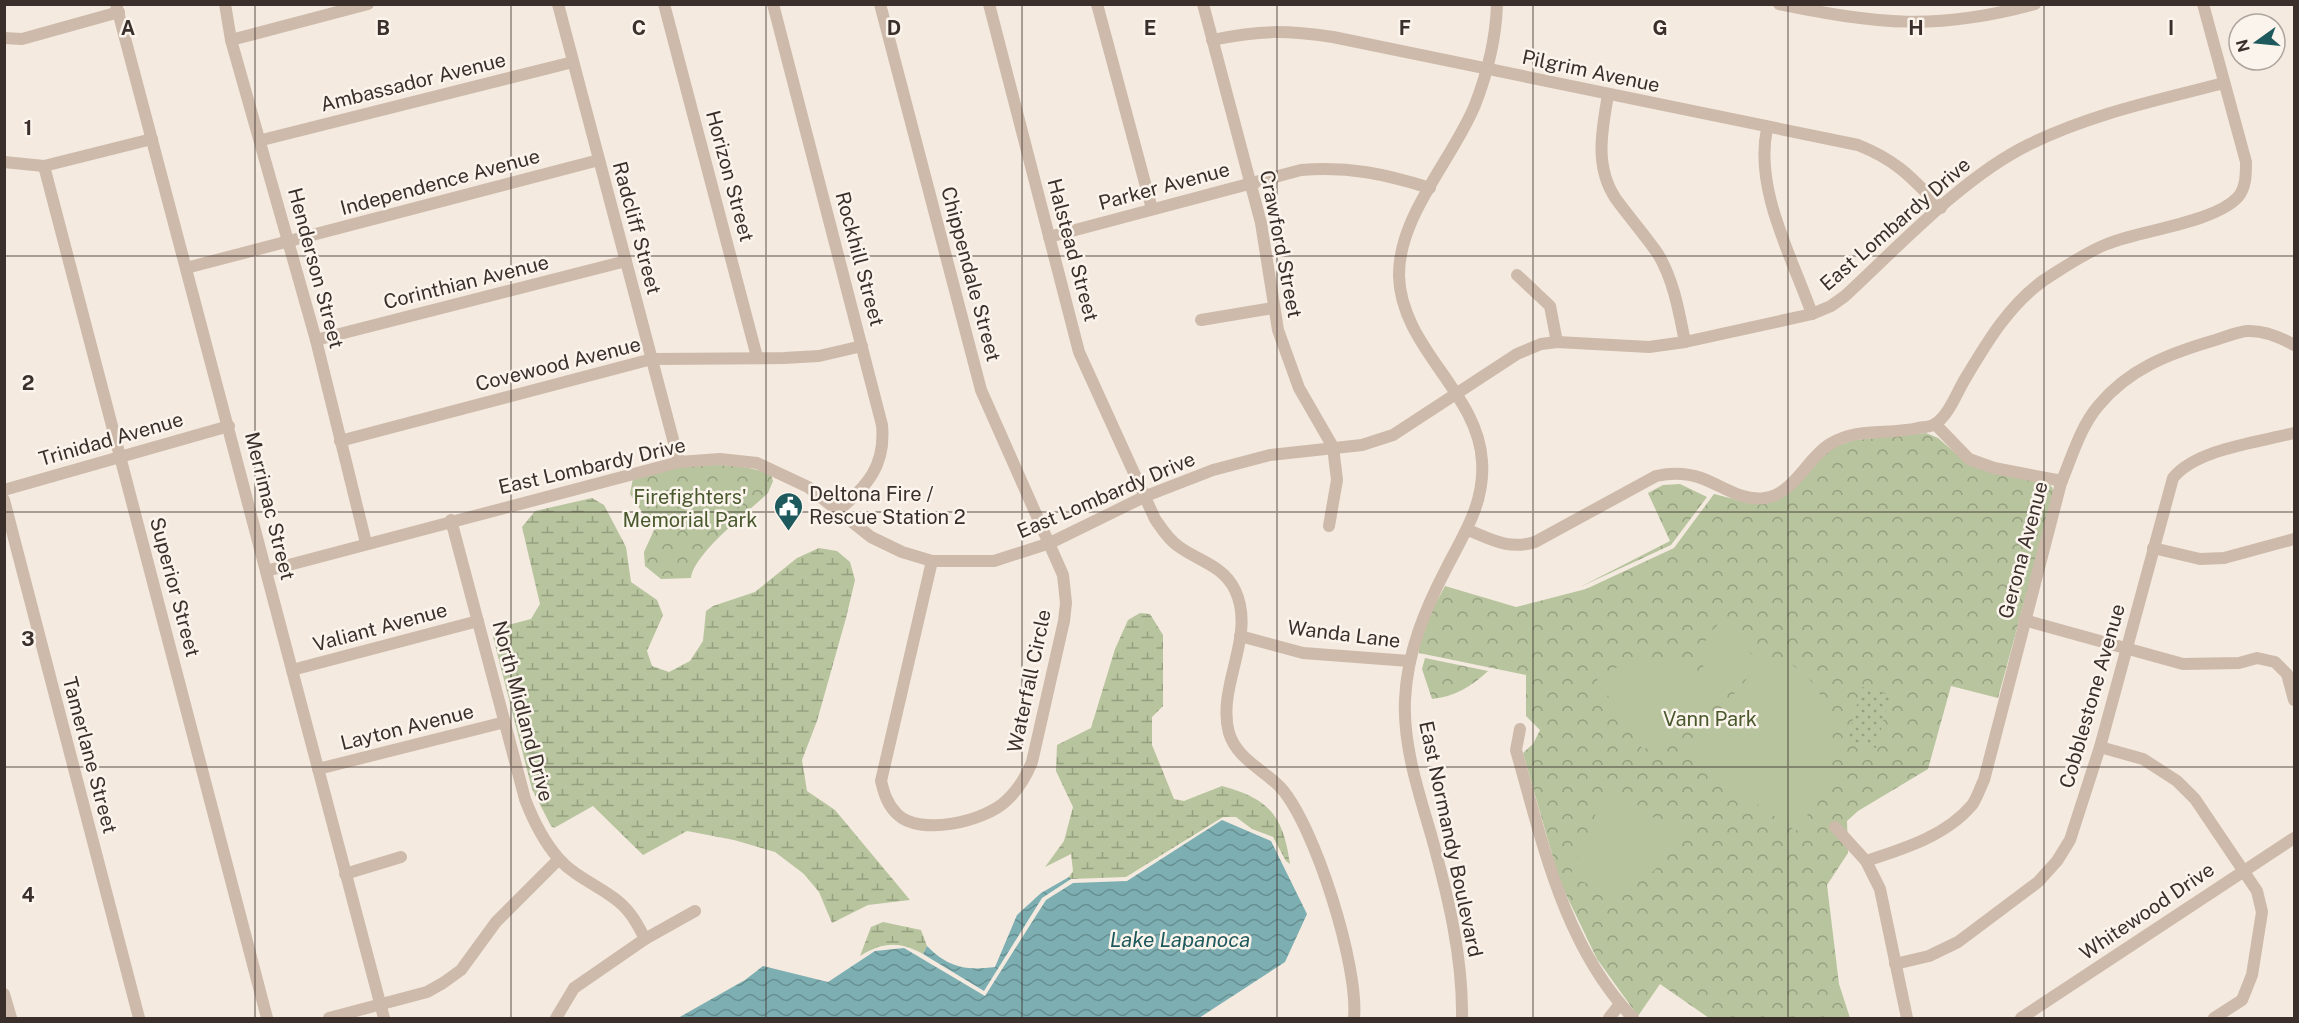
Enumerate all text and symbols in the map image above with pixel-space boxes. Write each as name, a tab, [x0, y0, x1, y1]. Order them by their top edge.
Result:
north arrow	[2227, 12, 2287, 72]
text: A	[121, 16, 135, 40]
text: B	[376, 16, 390, 40]
text: C	[632, 16, 646, 40]
text: D	[887, 16, 901, 40]
text: E	[1144, 16, 1156, 40]
text: F	[1399, 16, 1411, 40]
text: G	[1652, 16, 1668, 40]
text: H	[1908, 16, 1924, 40]
text: I	[2168, 16, 2174, 40]
text: N	[2232, 37, 2254, 54]
street label: Pilgrim Avenue	[1520, 45, 1662, 97]
street label: Ambassador Avenue	[318, 47, 508, 117]
street label: Horizon Street	[701, 108, 759, 244]
text: 1	[24, 116, 32, 140]
street label: Independence Avenue	[338, 144, 542, 220]
street label: East Lombardy Drive	[1815, 152, 1975, 296]
street label: Parker Avenue	[1096, 157, 1232, 215]
street label: Radcliff Street	[608, 159, 666, 297]
street label: Crawford Street	[1255, 168, 1307, 320]
street label: Halstead Street	[1042, 176, 1104, 324]
street label: Chippendale Street	[936, 184, 1006, 364]
street label: Henderson Street	[283, 185, 349, 351]
street label: Rockhill Street	[831, 189, 889, 329]
street label: Corinthian Avenue	[381, 250, 551, 314]
street label: Covewood Avenue	[473, 332, 643, 396]
text: 2	[22, 371, 34, 395]
street label: Trinidad Avenue	[36, 407, 186, 471]
street label: Merrimac Street	[240, 429, 300, 583]
street label: East Lombardy Drive	[496, 433, 688, 499]
street label: East Lombardy Drive	[1013, 447, 1199, 543]
street label: Gerona Avenue	[1993, 479, 2053, 621]
place label: Deltona Fire / Rescue Station 2	[809, 482, 966, 529]
park label: Firefighters' Memorial Park	[623, 485, 757, 532]
public building icon: Deltona Fire / Rescue Station 2	[772, 490, 804, 532]
street label: Superior Street	[145, 515, 205, 659]
street label: Valiant Avenue	[310, 598, 450, 656]
street label: Cobblestone Avenue	[2054, 601, 2130, 791]
street label: Waterfall Circle	[1002, 607, 1056, 755]
street label: Wanda Lane	[1286, 615, 1402, 653]
street label: North Midland Drive	[487, 618, 559, 804]
text: 3	[21, 627, 35, 651]
street label: Tamerlane Street	[58, 674, 122, 836]
street label: Layton Avenue	[338, 699, 476, 755]
park label: Vann Park	[1663, 707, 1757, 731]
street label: East Normandy Boulevard	[1414, 719, 1488, 959]
street label: Whitewood Drive	[2075, 857, 2219, 965]
text: 4	[21, 883, 35, 907]
water label: Lake Lapanoca	[1110, 927, 1250, 952]

